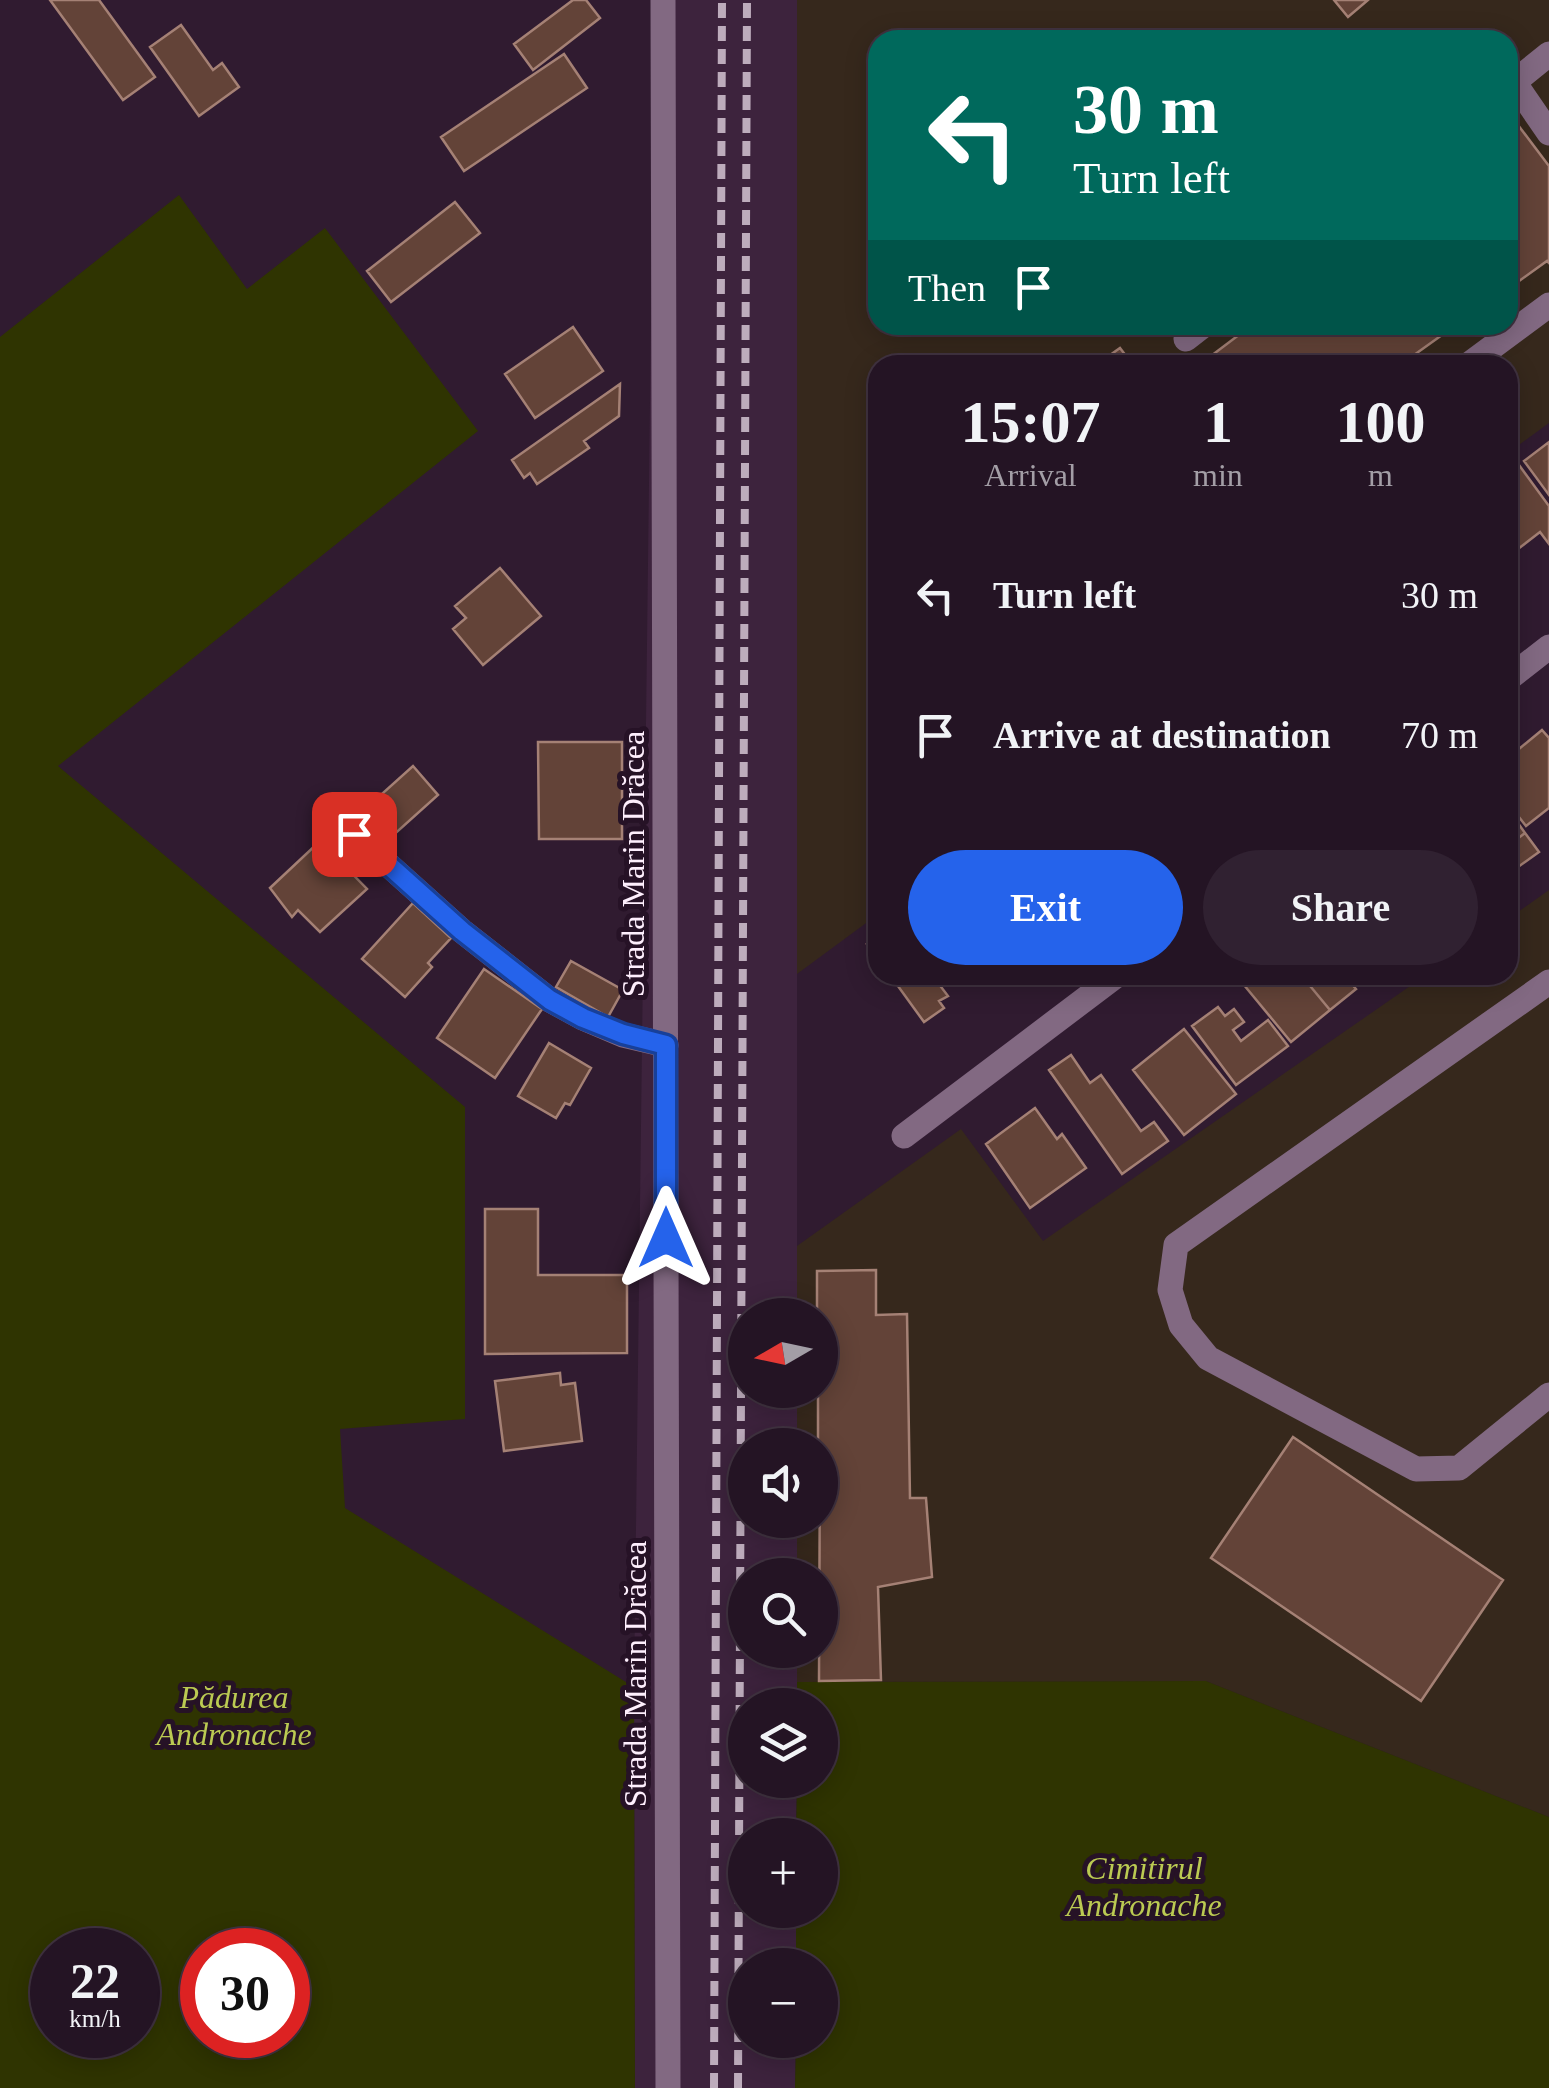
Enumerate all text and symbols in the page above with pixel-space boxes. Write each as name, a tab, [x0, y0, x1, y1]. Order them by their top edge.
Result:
icon: left	[908, 70, 1038, 200]
text: 30 m	[1073, 71, 1219, 148]
text: Turn left	[1073, 153, 1230, 203]
icon: arrive	[1006, 260, 1061, 315]
text: Then	[908, 267, 986, 309]
text: 15:07	[961, 389, 1101, 455]
text: 1	[1203, 389, 1233, 455]
text: 100	[1335, 389, 1425, 455]
text: Arrival	[984, 457, 1077, 493]
text: min	[1193, 457, 1243, 493]
text: m	[1368, 457, 1393, 493]
icon: left	[908, 568, 963, 623]
text: Turn left	[993, 574, 1136, 616]
text: 30 m	[1401, 574, 1478, 616]
icon: arrive	[908, 708, 963, 763]
text: Arrive at destination	[993, 714, 1331, 756]
text: 70 m	[1401, 714, 1478, 756]
street label: Strada Marin Drăcea	[615, 731, 651, 997]
pin	[312, 792, 397, 877]
icon: arrive	[327, 807, 382, 862]
button: Exit	[908, 850, 1183, 965]
button: Share	[1203, 850, 1478, 965]
position arrow	[614, 1186, 718, 1290]
north arrow	[728, 1298, 838, 1408]
map controls	[728, 1298, 838, 2058]
button: sound	[728, 1428, 838, 1538]
street label: Strada Marin Drăcea	[617, 1541, 653, 1807]
button: search	[728, 1558, 838, 1668]
park label: Pădurea Andronache	[154, 1679, 312, 1752]
button: layers	[728, 1688, 838, 1798]
button: +	[728, 1818, 838, 1928]
park label: Cimitirul Andronache	[1064, 1850, 1222, 1923]
speed limit sign: 30	[180, 1928, 310, 2058]
button: −	[728, 1948, 838, 2058]
text: 22	[70, 1953, 120, 2009]
text: km/h	[69, 2005, 121, 2032]

